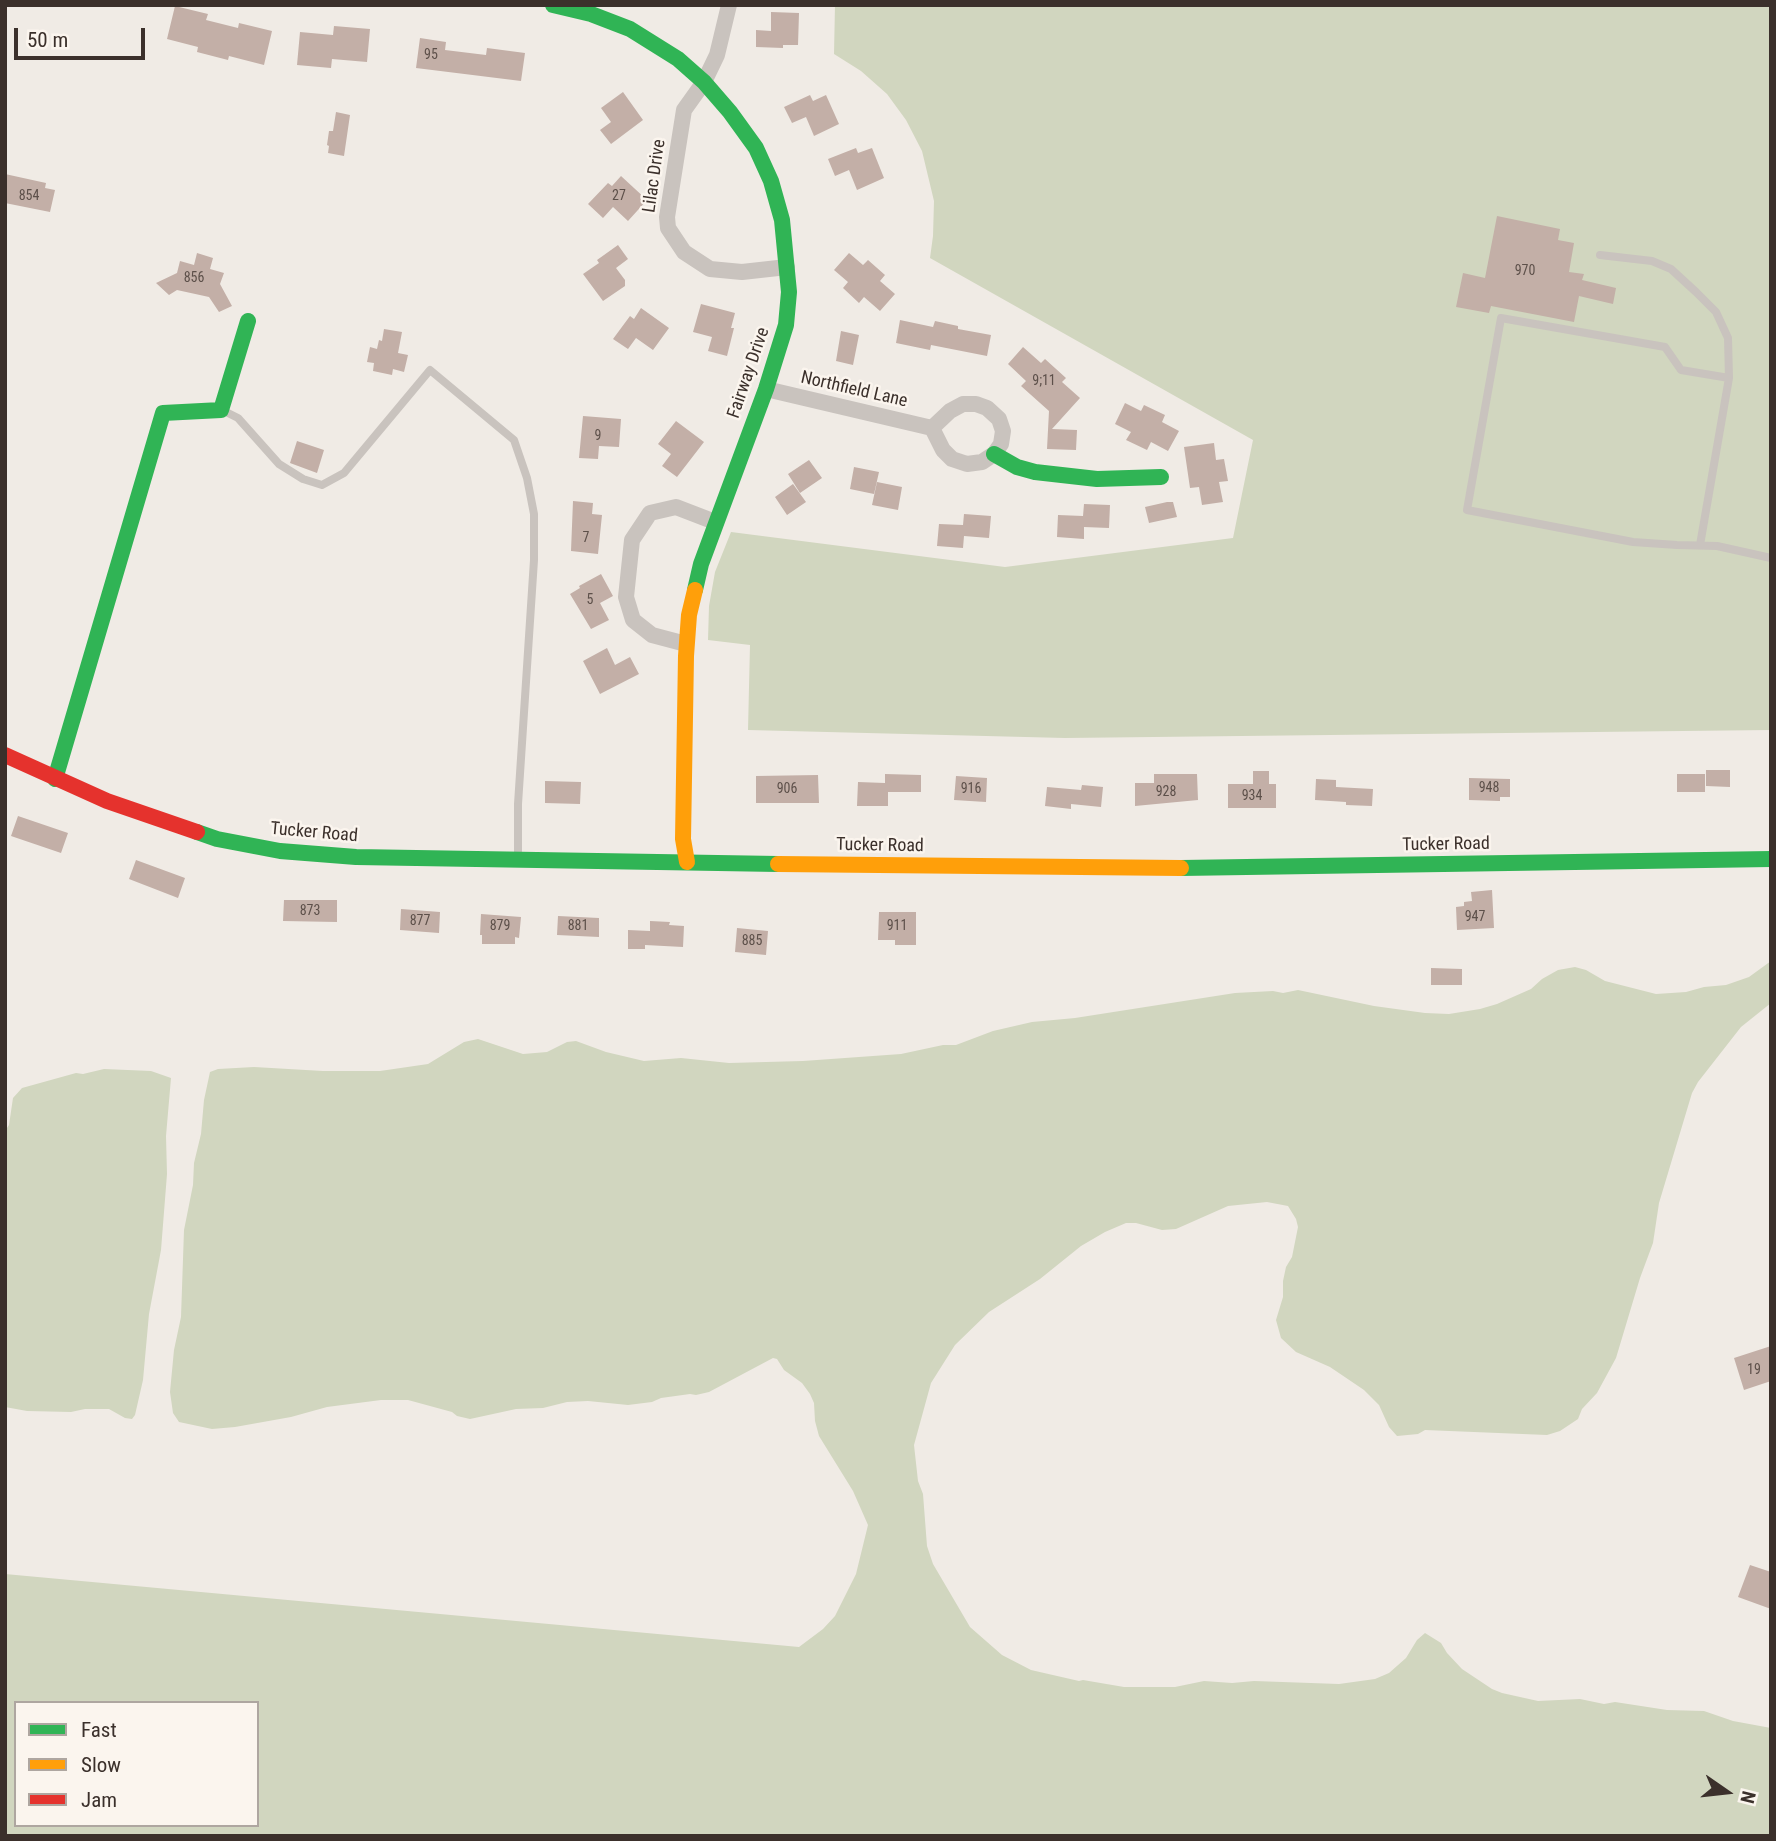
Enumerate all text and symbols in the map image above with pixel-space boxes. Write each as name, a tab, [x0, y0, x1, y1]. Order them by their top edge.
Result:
scale bar	[18, 14, 149, 58]
text: 50 m	[27, 28, 68, 52]
house number: 95	[424, 47, 438, 63]
street label: Lilac Drive	[639, 138, 671, 214]
house number: 854	[19, 188, 39, 204]
house number: 27	[612, 188, 626, 204]
house number: 970	[1515, 263, 1535, 279]
house number: 856	[184, 270, 204, 286]
street label: Fairway Drive	[723, 325, 775, 421]
street label: Northfield Lane	[799, 367, 909, 413]
house number: 9;11	[1032, 373, 1056, 389]
house number: 9	[595, 428, 601, 444]
house number: 7	[583, 530, 589, 546]
house number: 5	[587, 592, 593, 608]
house number: 948	[1479, 780, 1499, 796]
house number: 906	[777, 781, 797, 797]
house number: 916	[961, 781, 981, 797]
house number: 928	[1156, 784, 1176, 800]
house number: 934	[1242, 788, 1262, 804]
street label: Tucker Road	[269, 818, 359, 848]
street label: Tucker Road	[1402, 833, 1490, 857]
street label: Tucker Road	[836, 834, 924, 858]
house number: 873	[300, 903, 320, 919]
house number: 947	[1465, 909, 1485, 925]
house number: 877	[410, 913, 430, 929]
house number: 879	[490, 918, 510, 934]
house number: 881	[568, 918, 588, 934]
house number: 911	[887, 918, 907, 934]
house number: 885	[742, 933, 762, 949]
house number: 19	[1747, 1362, 1761, 1378]
legend	[14, 1701, 259, 1827]
text: Fast	[81, 1718, 117, 1742]
text: Slow	[81, 1753, 121, 1777]
north arrow	[1692, 1757, 1762, 1827]
text: Jam	[81, 1788, 117, 1812]
text: N	[1735, 1789, 1760, 1806]

